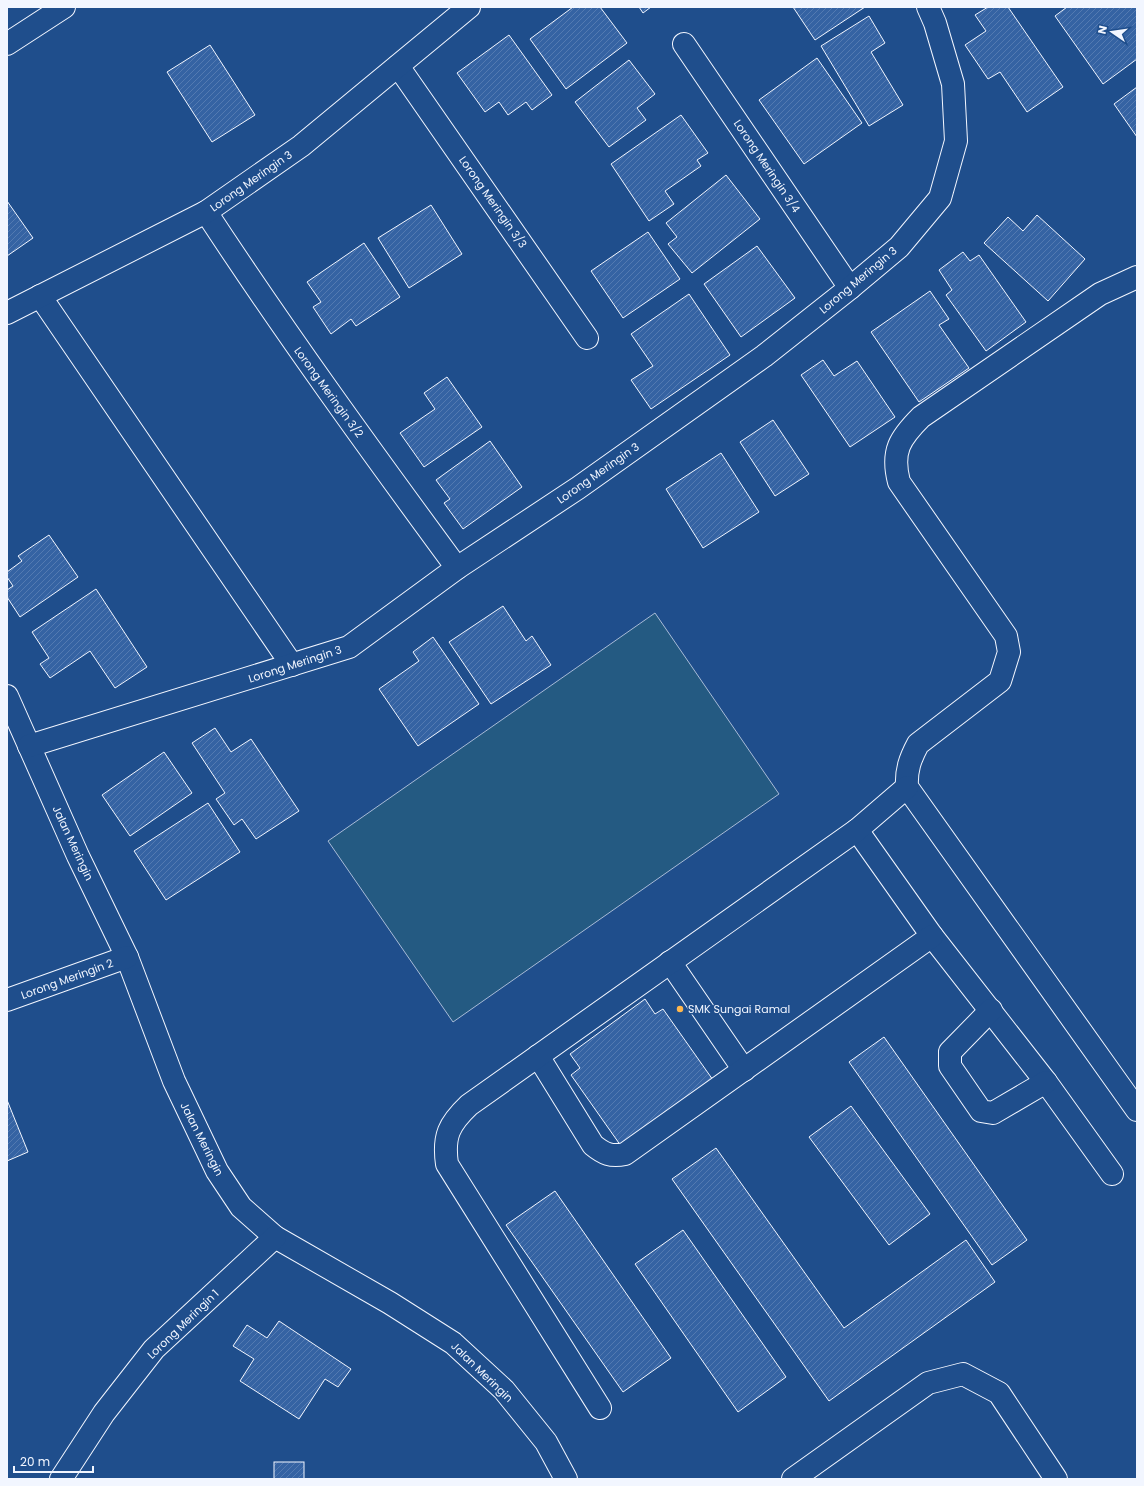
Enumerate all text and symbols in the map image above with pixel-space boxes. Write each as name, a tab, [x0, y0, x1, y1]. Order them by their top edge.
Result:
north arrow	[1092, 12, 1132, 52]
text: N	[1094, 24, 1111, 36]
street label: Lorong Meringin 3/4	[730, 116, 804, 216]
street label: Lorong Meringin 3	[207, 147, 295, 215]
street label: Lorong Meringin 3/3	[455, 153, 531, 251]
street label: Lorong Meringin 3	[816, 243, 900, 317]
street label: Lorong Meringin 3/2	[291, 343, 367, 441]
street label: Lorong Meringin 3	[554, 439, 642, 507]
street label: Lorong Meringin 3	[246, 641, 344, 687]
street label: Jalan Meringin	[49, 803, 97, 883]
street label: Lorong Meringin 2	[19, 955, 115, 1003]
place label: SMK Sungai Ramal	[688, 1001, 790, 1017]
marker: SMK Sungai Ramal	[675, 1004, 685, 1014]
street label: Jalan Meringin	[177, 1099, 227, 1179]
street label: Lorong Meringin 1	[144, 1286, 222, 1362]
street label: Jalan Meringin	[447, 1338, 517, 1406]
scale bar	[14, 1448, 93, 1474]
text: 20 m	[20, 1453, 50, 1470]

